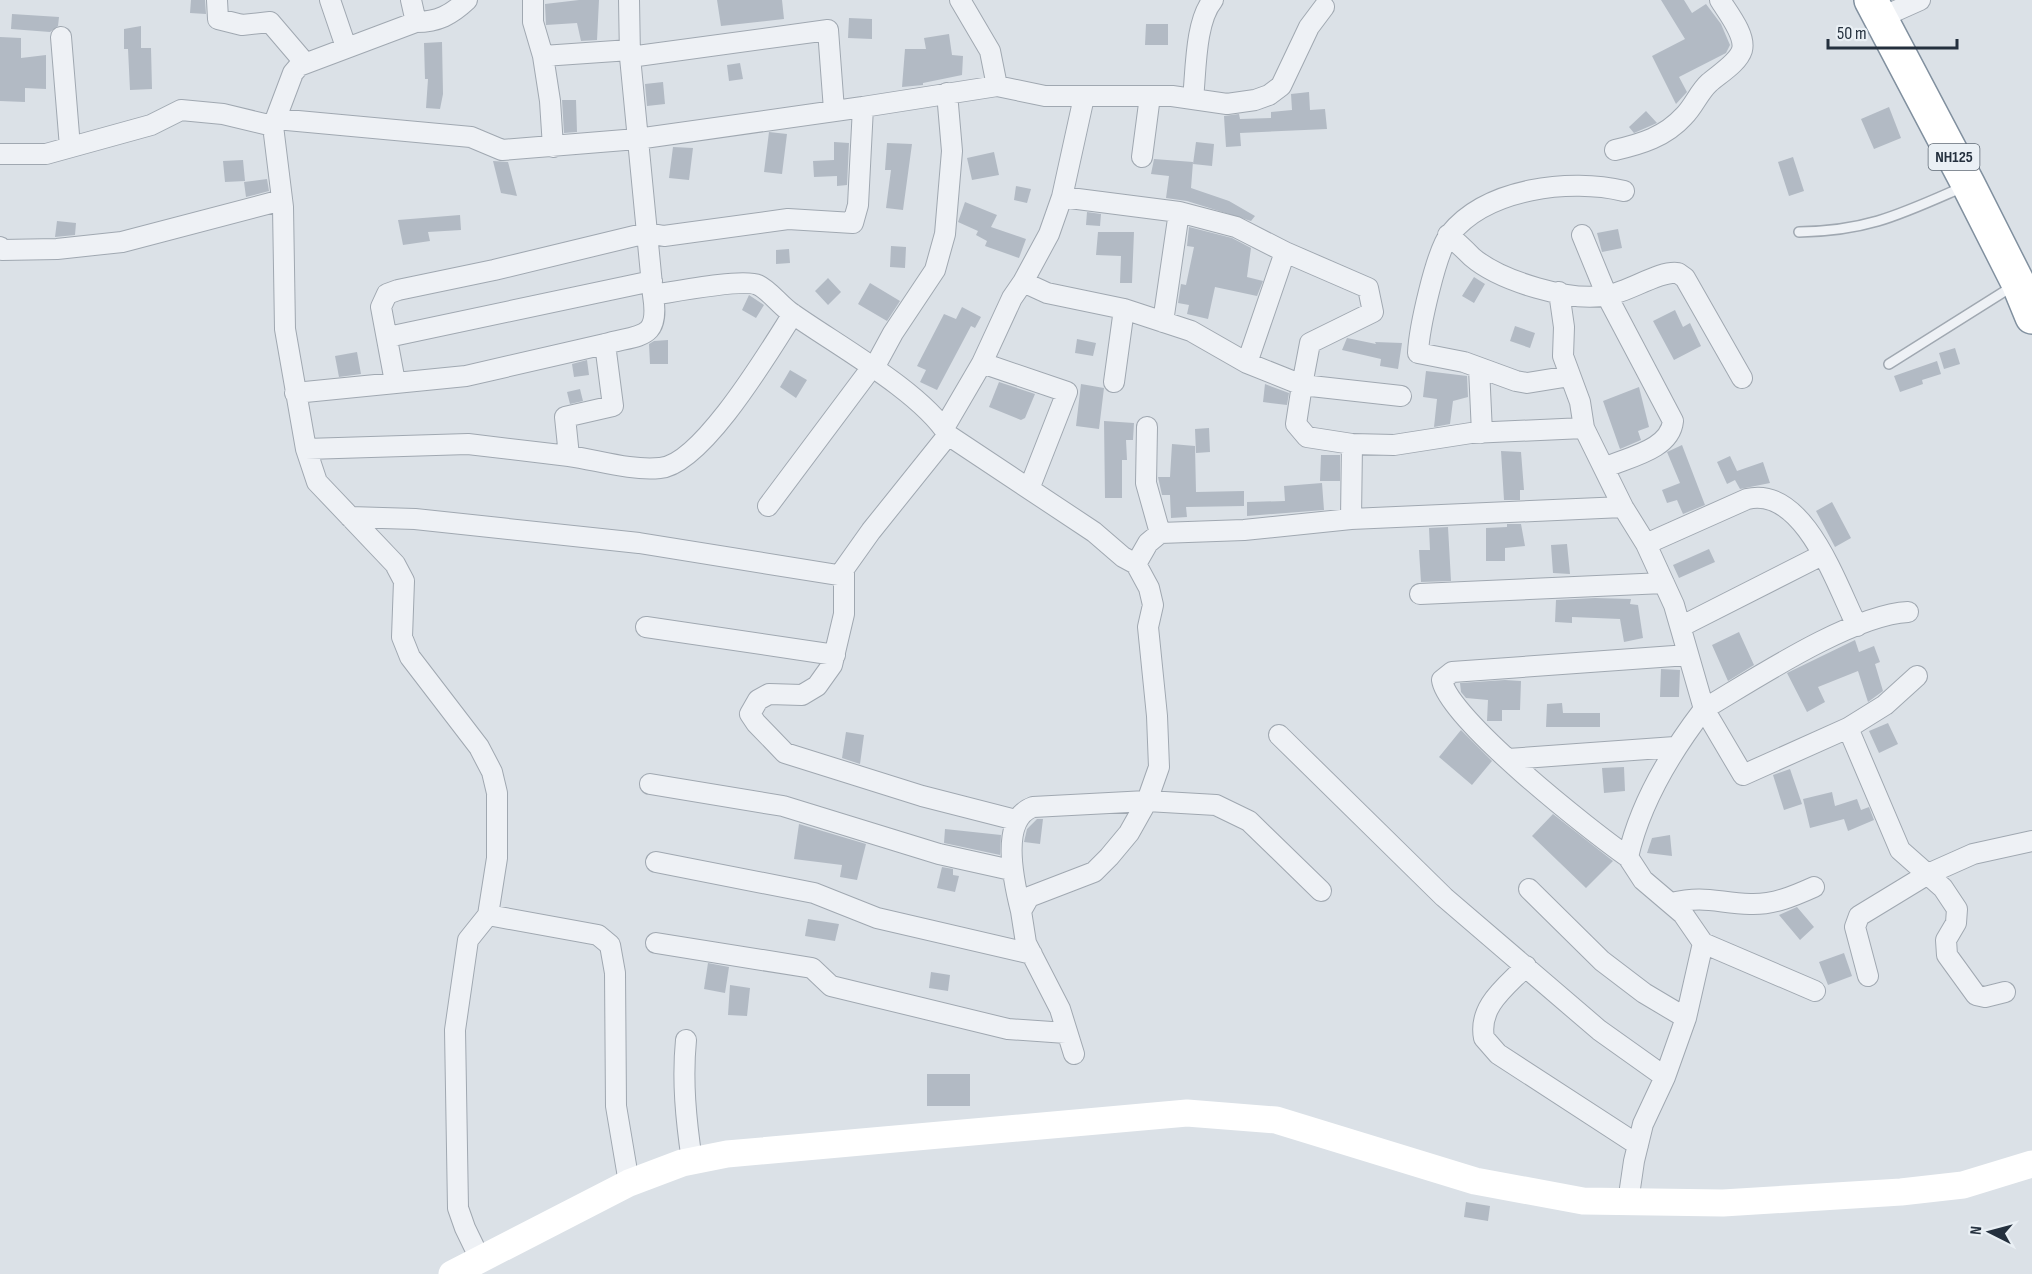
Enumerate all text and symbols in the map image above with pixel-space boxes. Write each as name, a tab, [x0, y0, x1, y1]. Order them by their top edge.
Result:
scale bar	[1828, 12, 1957, 50]
text: 50 m	[1837, 23, 1867, 44]
road number: NH125	[1928, 144, 1980, 170]
north arrow	[1960, 1202, 2020, 1262]
text: N	[1967, 1225, 1986, 1236]

